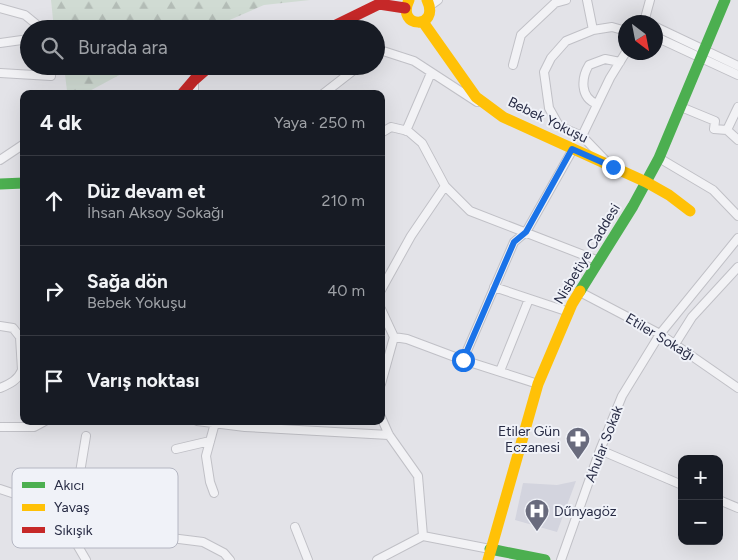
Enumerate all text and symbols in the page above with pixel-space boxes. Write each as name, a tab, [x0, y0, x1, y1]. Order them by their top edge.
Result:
north arrow	[618, 15, 663, 60]
search box	[20, 20, 385, 75]
icon: search	[38, 34, 66, 62]
text: Burada ara	[78, 36, 168, 59]
street label: Bebek Yokuşu	[505, 93, 591, 147]
text: 4 dk	[40, 110, 82, 135]
text: Yaya · 250 m	[274, 113, 365, 132]
route end	[602, 156, 625, 179]
text: Düz devam et	[87, 180, 206, 203]
icon: ahead	[40, 187, 68, 215]
text: 210 m	[322, 191, 365, 210]
street label: Nisbetiye Caddesi	[550, 201, 624, 307]
text: İhsan Aksoy Sokağı	[87, 203, 224, 222]
text: Sağa dön	[87, 270, 168, 293]
icon: right	[40, 277, 68, 305]
text: 40 m	[327, 281, 365, 300]
text: Bebek Yokuşu	[87, 293, 186, 312]
street label: Etiler Sokağı	[622, 310, 698, 364]
route start	[452, 349, 475, 372]
icon: arrive	[40, 367, 68, 395]
text: Varış noktası	[87, 369, 199, 392]
street label: Ahular Sokak	[582, 403, 626, 485]
place label: Etiler Gün Eczanesi	[498, 423, 560, 456]
pharmacy icon: Etiler Gün Eczanesi	[565, 426, 591, 460]
map controls	[678, 455, 723, 545]
button: +	[678, 455, 723, 500]
legend	[12, 468, 178, 548]
text: Akıcı	[54, 477, 84, 494]
hospital icon: Dűnyagöz	[524, 498, 550, 532]
text: Yavaş	[54, 499, 90, 516]
button: −	[678, 500, 723, 545]
place label: Dűnyagöz	[554, 503, 617, 520]
text: Sıkışık	[54, 522, 93, 539]

